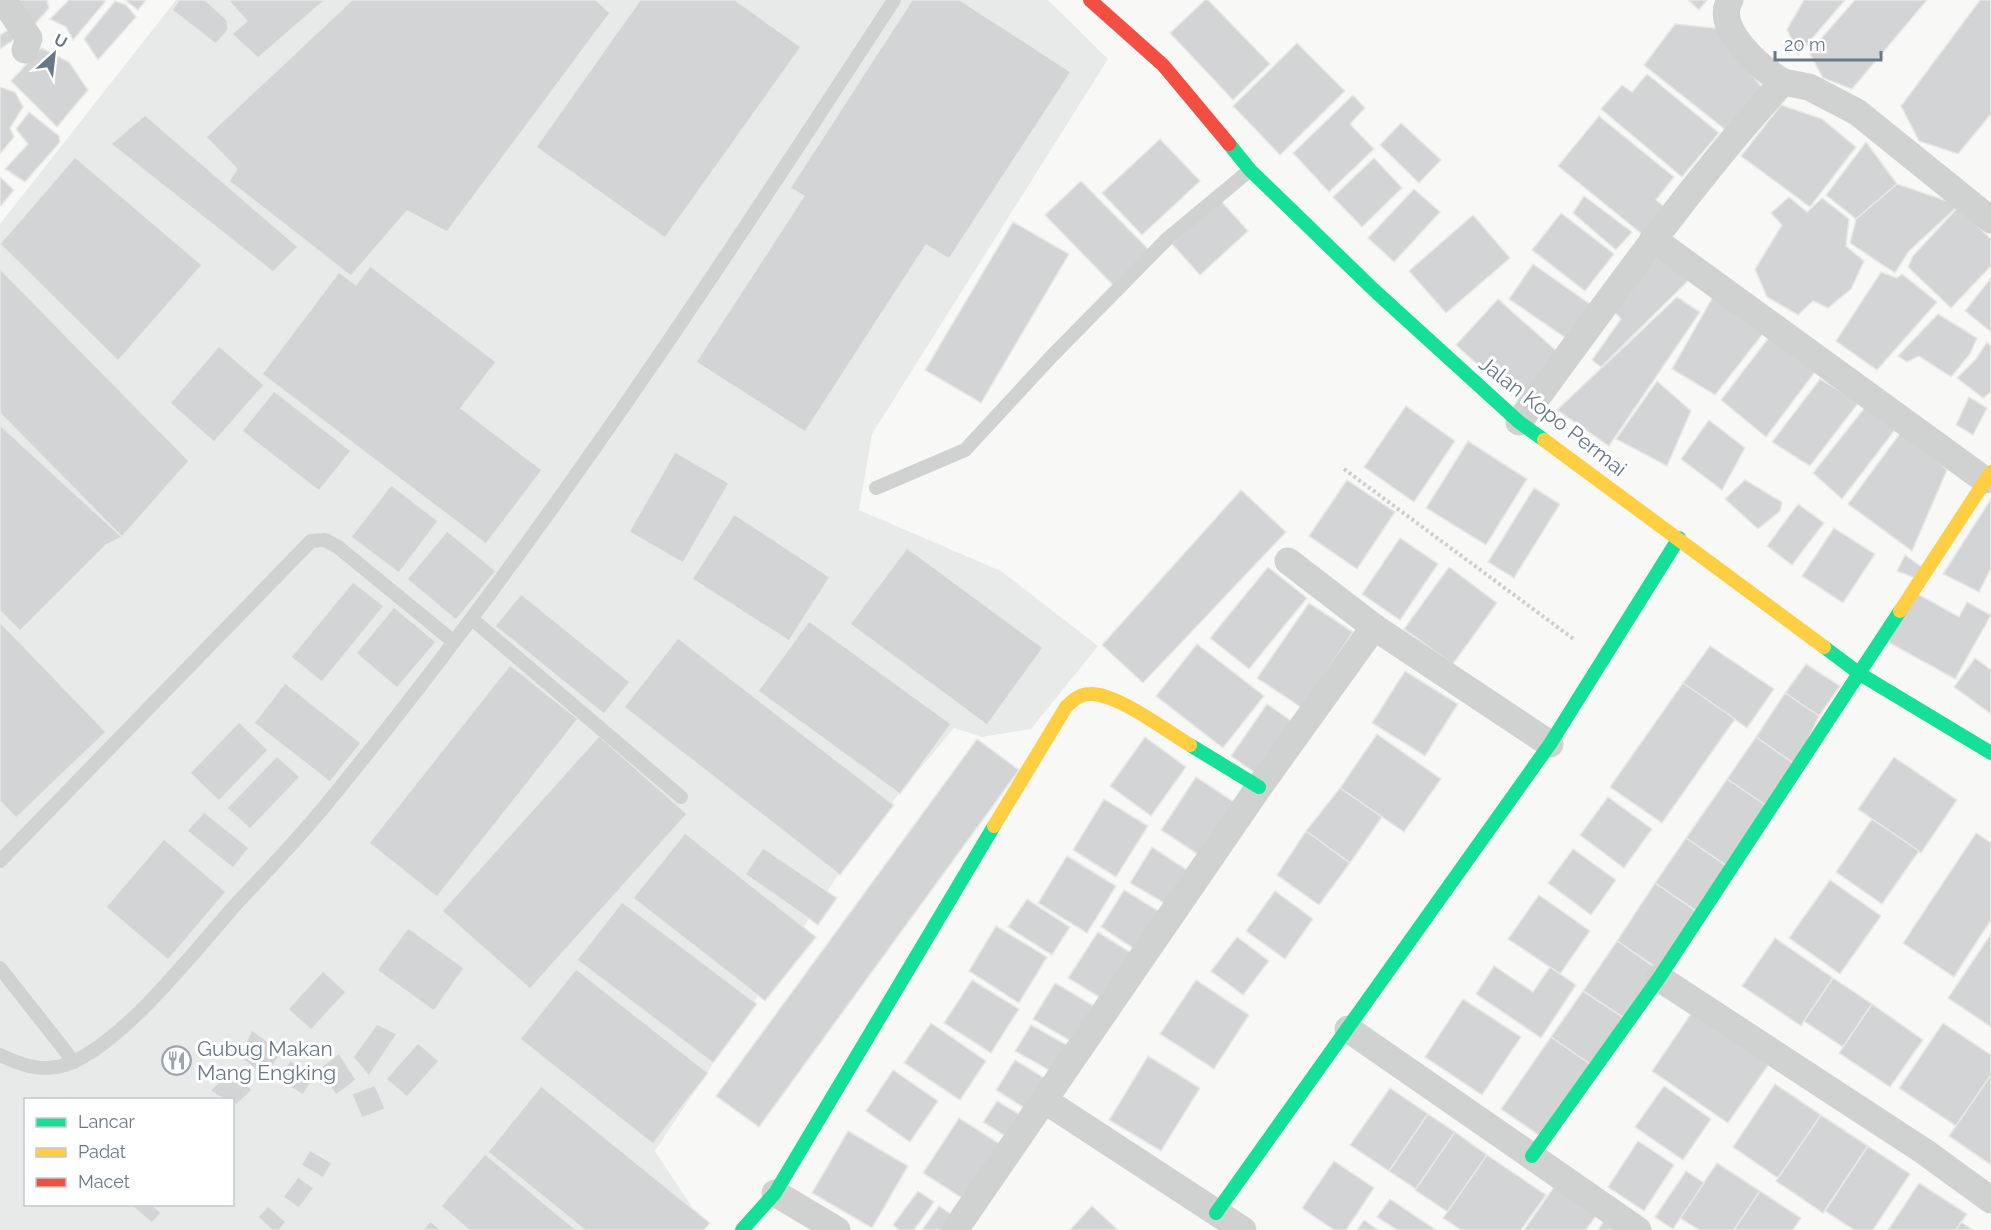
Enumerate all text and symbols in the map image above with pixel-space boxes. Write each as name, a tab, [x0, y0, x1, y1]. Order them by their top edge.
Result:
north arrow	[24, 24, 84, 84]
scale bar	[1775, 24, 1882, 62]
text: U	[51, 30, 70, 52]
text: 20 m	[1784, 34, 1826, 55]
street label: Jalan Kopo Permai	[1474, 351, 1632, 481]
place label: Gubug Makan Mang Engking	[197, 1036, 336, 1085]
restaurant icon: Gubug Makan Mang Engking	[160, 1044, 192, 1076]
legend	[24, 1098, 234, 1206]
text: Lancar	[78, 1111, 135, 1132]
text: Padat	[78, 1141, 126, 1162]
text: Macet	[78, 1171, 130, 1192]

